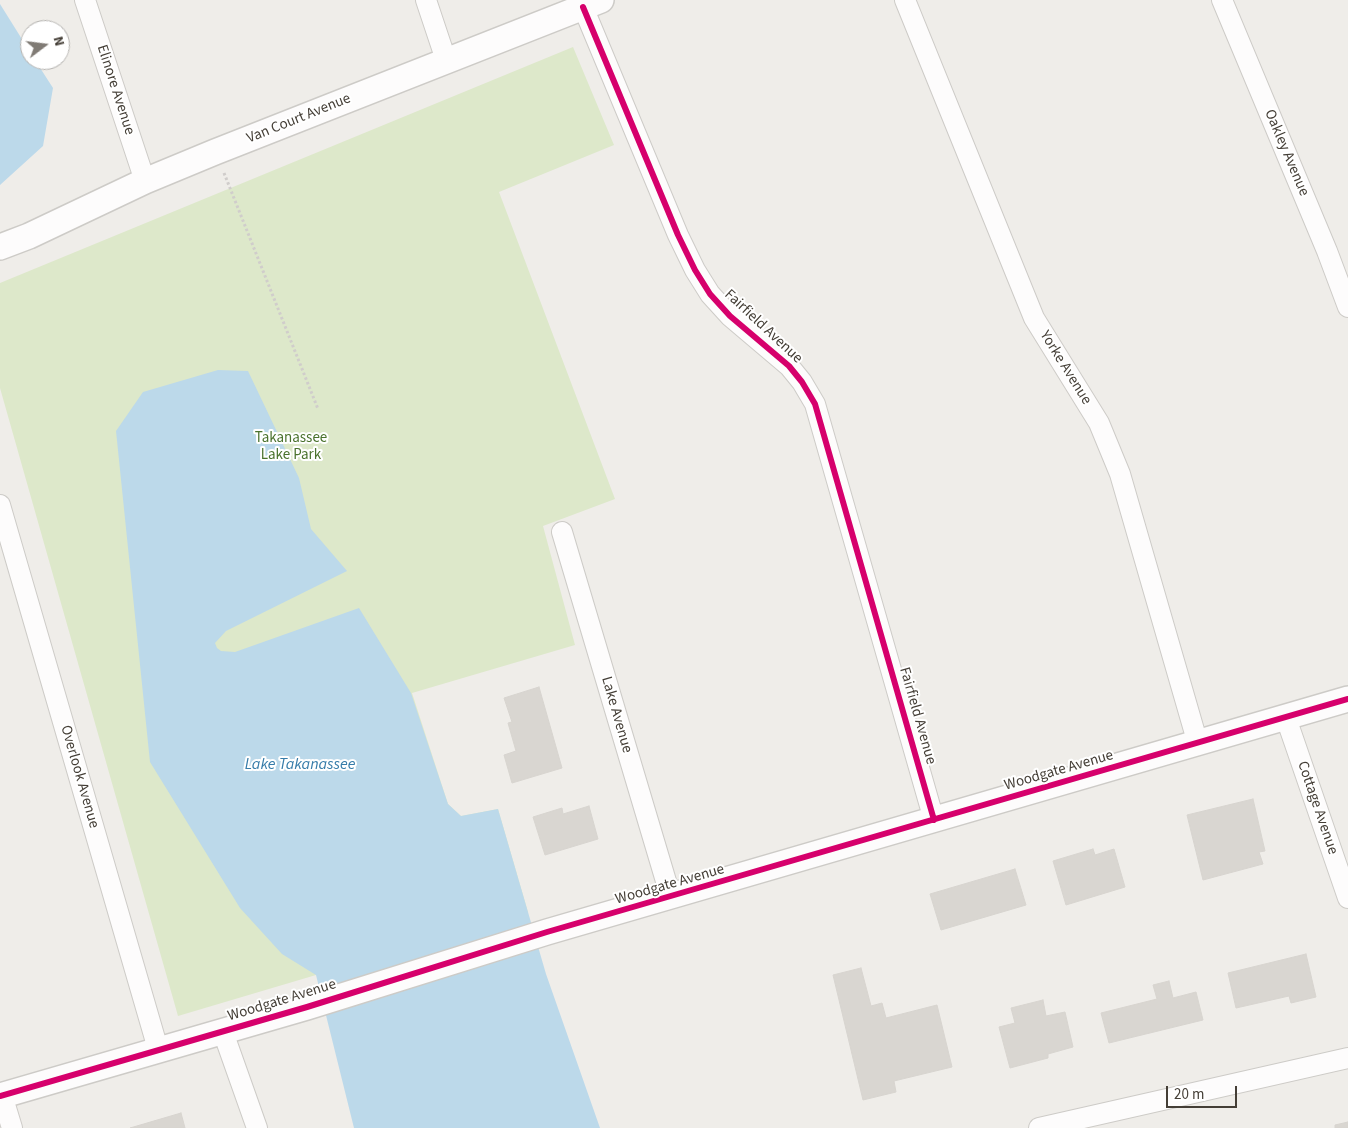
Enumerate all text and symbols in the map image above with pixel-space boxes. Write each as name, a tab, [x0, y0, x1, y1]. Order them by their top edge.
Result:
north arrow	[20, 20, 70, 70]
text: N	[48, 34, 69, 48]
street label: Elinore Avenue	[92, 43, 138, 137]
street label: Van Court Avenue	[244, 90, 354, 148]
street label: Oakley Avenue	[1260, 107, 1312, 199]
street label: Fairfield Avenue	[720, 286, 806, 368]
street label: Yorke Avenue	[1035, 328, 1095, 408]
park label: Takanassee Lake Park	[255, 430, 327, 465]
street label: Fairfield Avenue	[895, 665, 939, 767]
street label: Lake Avenue	[597, 675, 635, 755]
street label: Overlook Avenue	[56, 723, 102, 831]
street label: Woodgate Avenue	[1002, 747, 1116, 795]
water label: Lake Takanassee	[245, 755, 355, 775]
street label: Cottage Avenue	[1293, 759, 1341, 857]
street label: Woodgate Avenue	[613, 861, 727, 909]
street label: Woodgate Avenue	[226, 976, 338, 1026]
scale bar	[1168, 1076, 1239, 1108]
text: 20 m	[1174, 1084, 1204, 1105]

